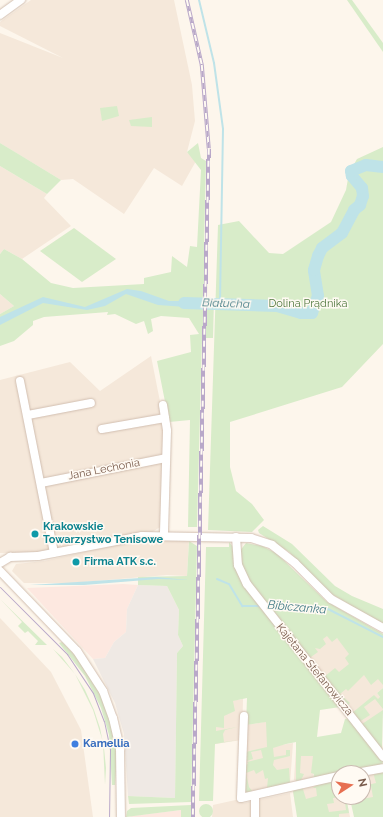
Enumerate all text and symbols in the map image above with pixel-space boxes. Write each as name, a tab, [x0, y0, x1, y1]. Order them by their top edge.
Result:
water label: Białucha	[202, 296, 250, 312]
park label: Dolina Prądnika	[268, 297, 348, 311]
street label: Jana Lechonia	[67, 457, 141, 483]
place label: Krakowskie Towarzystwo Tenisowe	[43, 521, 163, 547]
marker: Krakowskie Towarzystwo Tenisowe	[30, 529, 40, 539]
place label: Firma ATK s.c.	[84, 555, 157, 569]
marker: Firma ATK s.c.	[71, 557, 81, 567]
water label: Bibiczanka	[267, 598, 327, 618]
street label: Kajetana Stefanowicza	[273, 621, 355, 719]
place label: Kamellia	[83, 737, 130, 751]
marker: Kamellia	[70, 739, 80, 749]
north arrow	[331, 765, 371, 805]
text: N	[355, 777, 369, 788]

